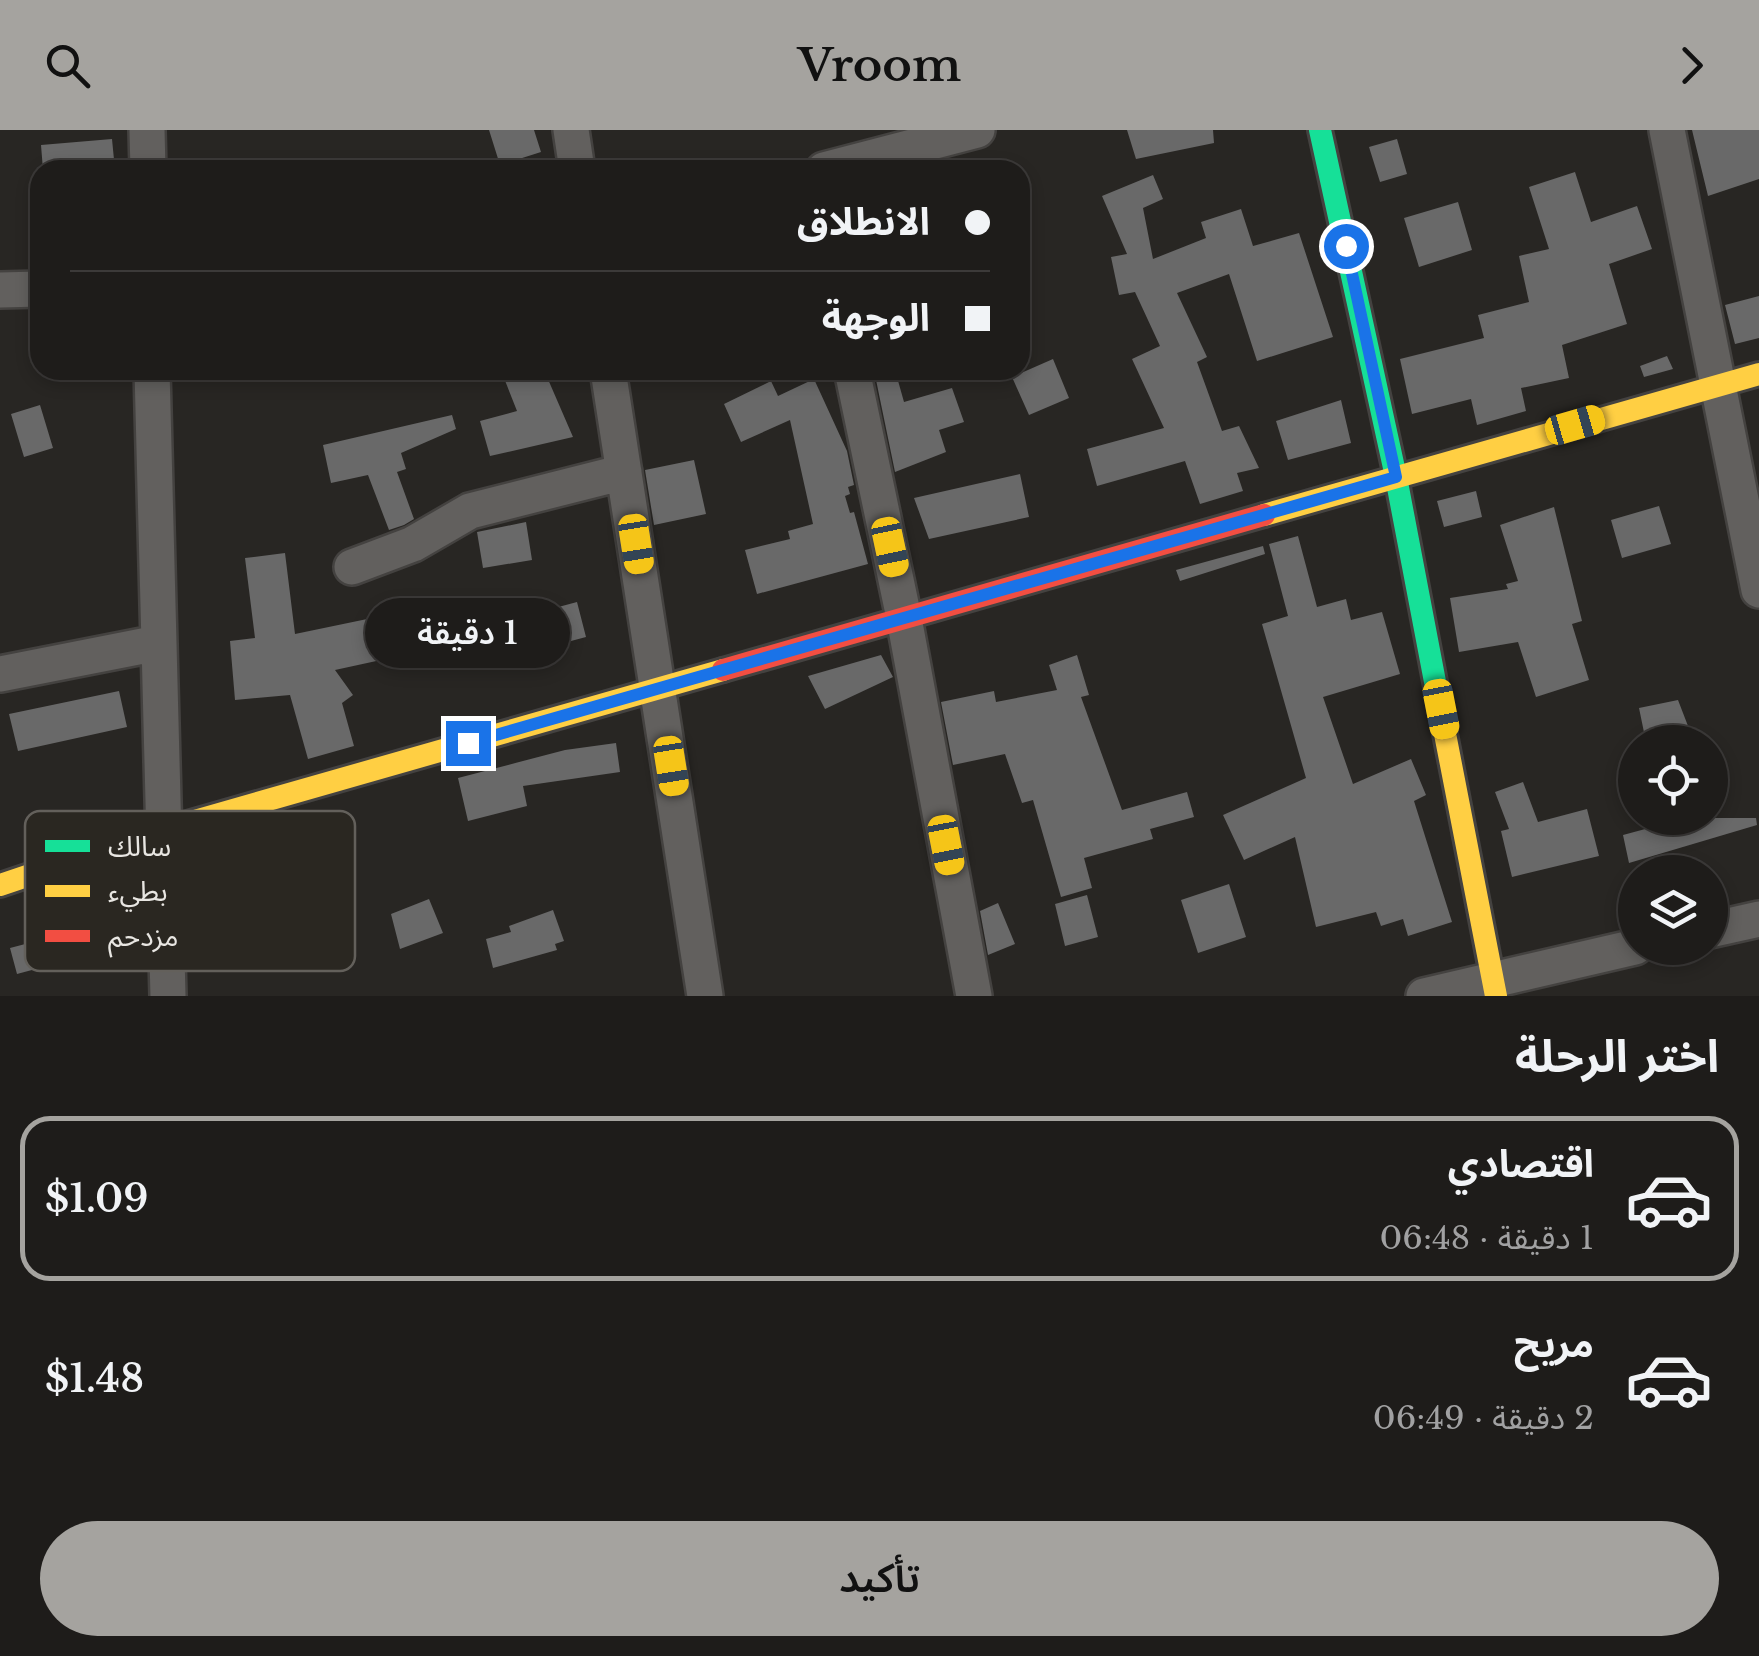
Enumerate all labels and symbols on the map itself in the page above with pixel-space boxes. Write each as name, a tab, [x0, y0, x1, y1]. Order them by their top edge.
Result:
route start	[1324, 224, 1369, 269]
car	[1542, 402, 1608, 448]
car	[616, 512, 656, 576]
car	[869, 515, 911, 579]
callout: 1 دقيقة	[366, 598, 570, 668]
car	[1421, 677, 1461, 741]
route end	[446, 721, 491, 766]
car	[651, 734, 691, 798]
legend	[25, 811, 355, 971]
car	[926, 813, 966, 877]
text: سالك	[108, 829, 171, 864]
text: بطيء	[108, 874, 168, 912]
text: مزدحم	[108, 919, 179, 958]

